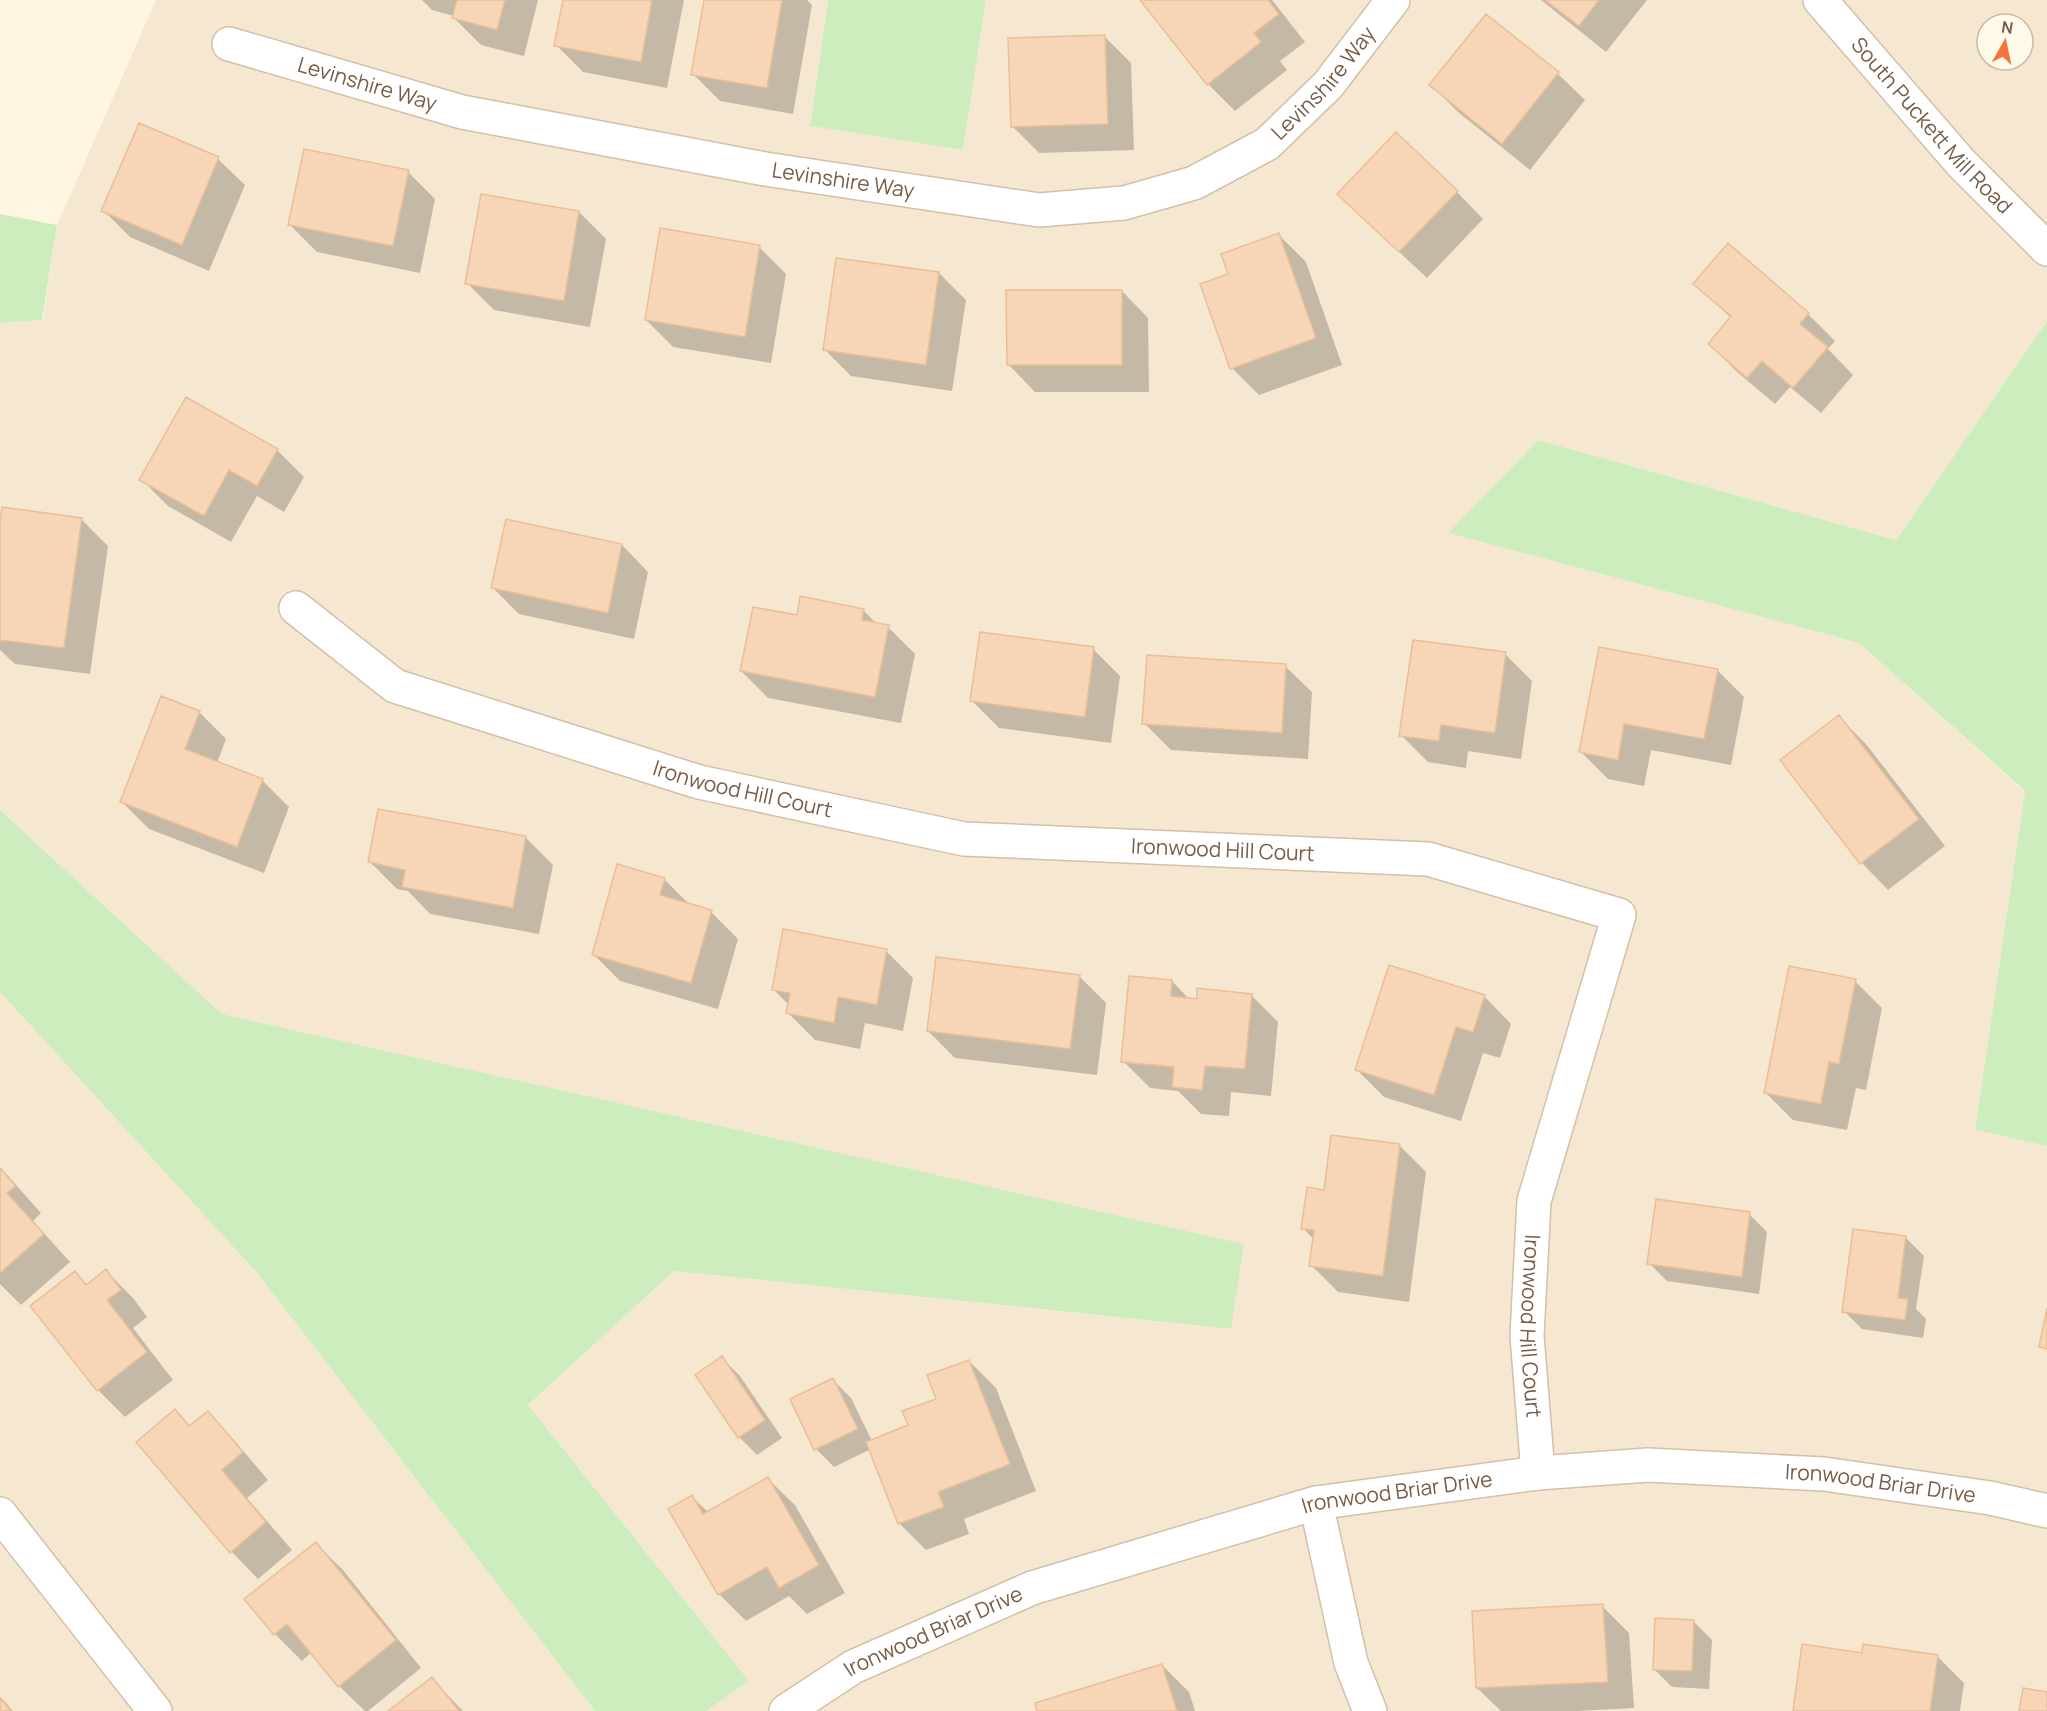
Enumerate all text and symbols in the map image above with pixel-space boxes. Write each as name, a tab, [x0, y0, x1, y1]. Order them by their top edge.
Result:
north arrow	[1975, 12, 2035, 72]
text: N	[2000, 15, 2015, 39]
street label: Levinshire Way	[1265, 20, 1381, 146]
street label: South Puckett Mill Road	[1845, 31, 2019, 219]
street label: Levinshire Way	[295, 50, 440, 117]
street label: Levinshire Way	[770, 155, 916, 204]
street label: Ironwood Hill Court	[650, 753, 835, 823]
street label: Ironwood Hill Court	[1131, 831, 1315, 867]
street label: Ironwood Hill Court	[1514, 1234, 1549, 1419]
street label: Ironwood Briar Drive	[1784, 1457, 1978, 1509]
street label: Ironwood Briar Drive	[1298, 1464, 1494, 1520]
street label: Ironwood Briar Drive	[838, 1579, 1027, 1682]

